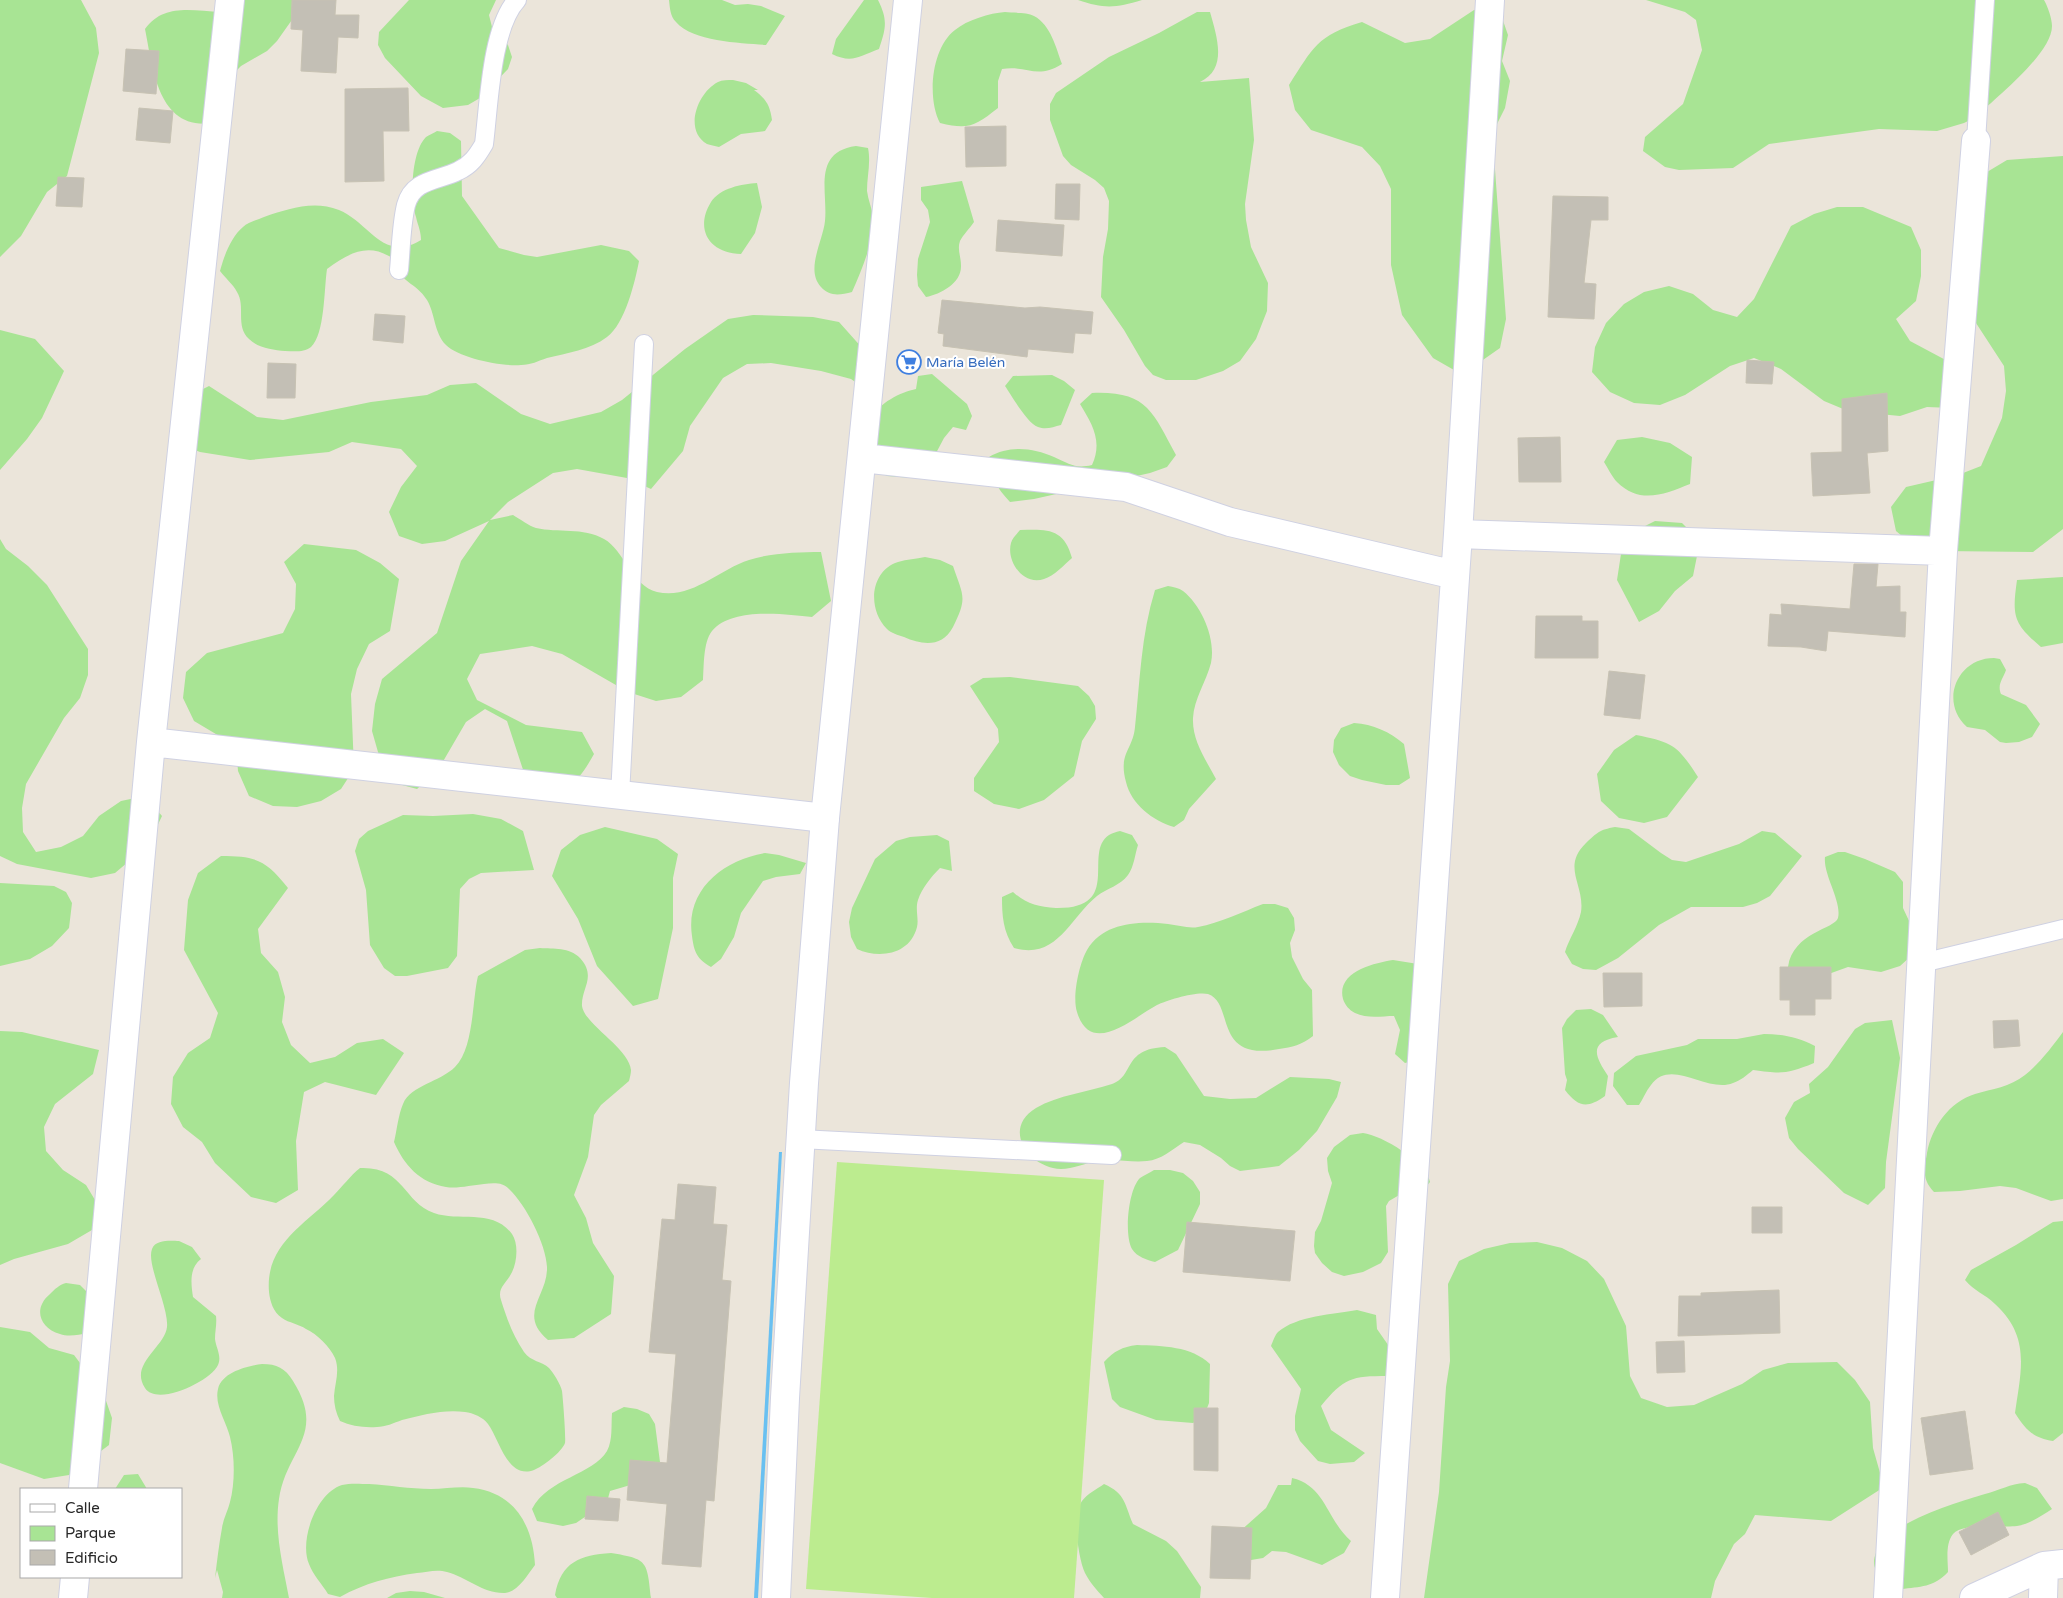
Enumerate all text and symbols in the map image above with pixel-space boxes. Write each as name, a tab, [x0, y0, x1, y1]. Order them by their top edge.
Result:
supermarket icon: María Belén	[896, 349, 922, 375]
place label: María Belén	[926, 354, 1005, 371]
legend	[20, 1488, 182, 1578]
text: Calle	[65, 1499, 100, 1517]
text: Parque	[65, 1524, 116, 1542]
text: Edificio	[65, 1549, 118, 1567]

